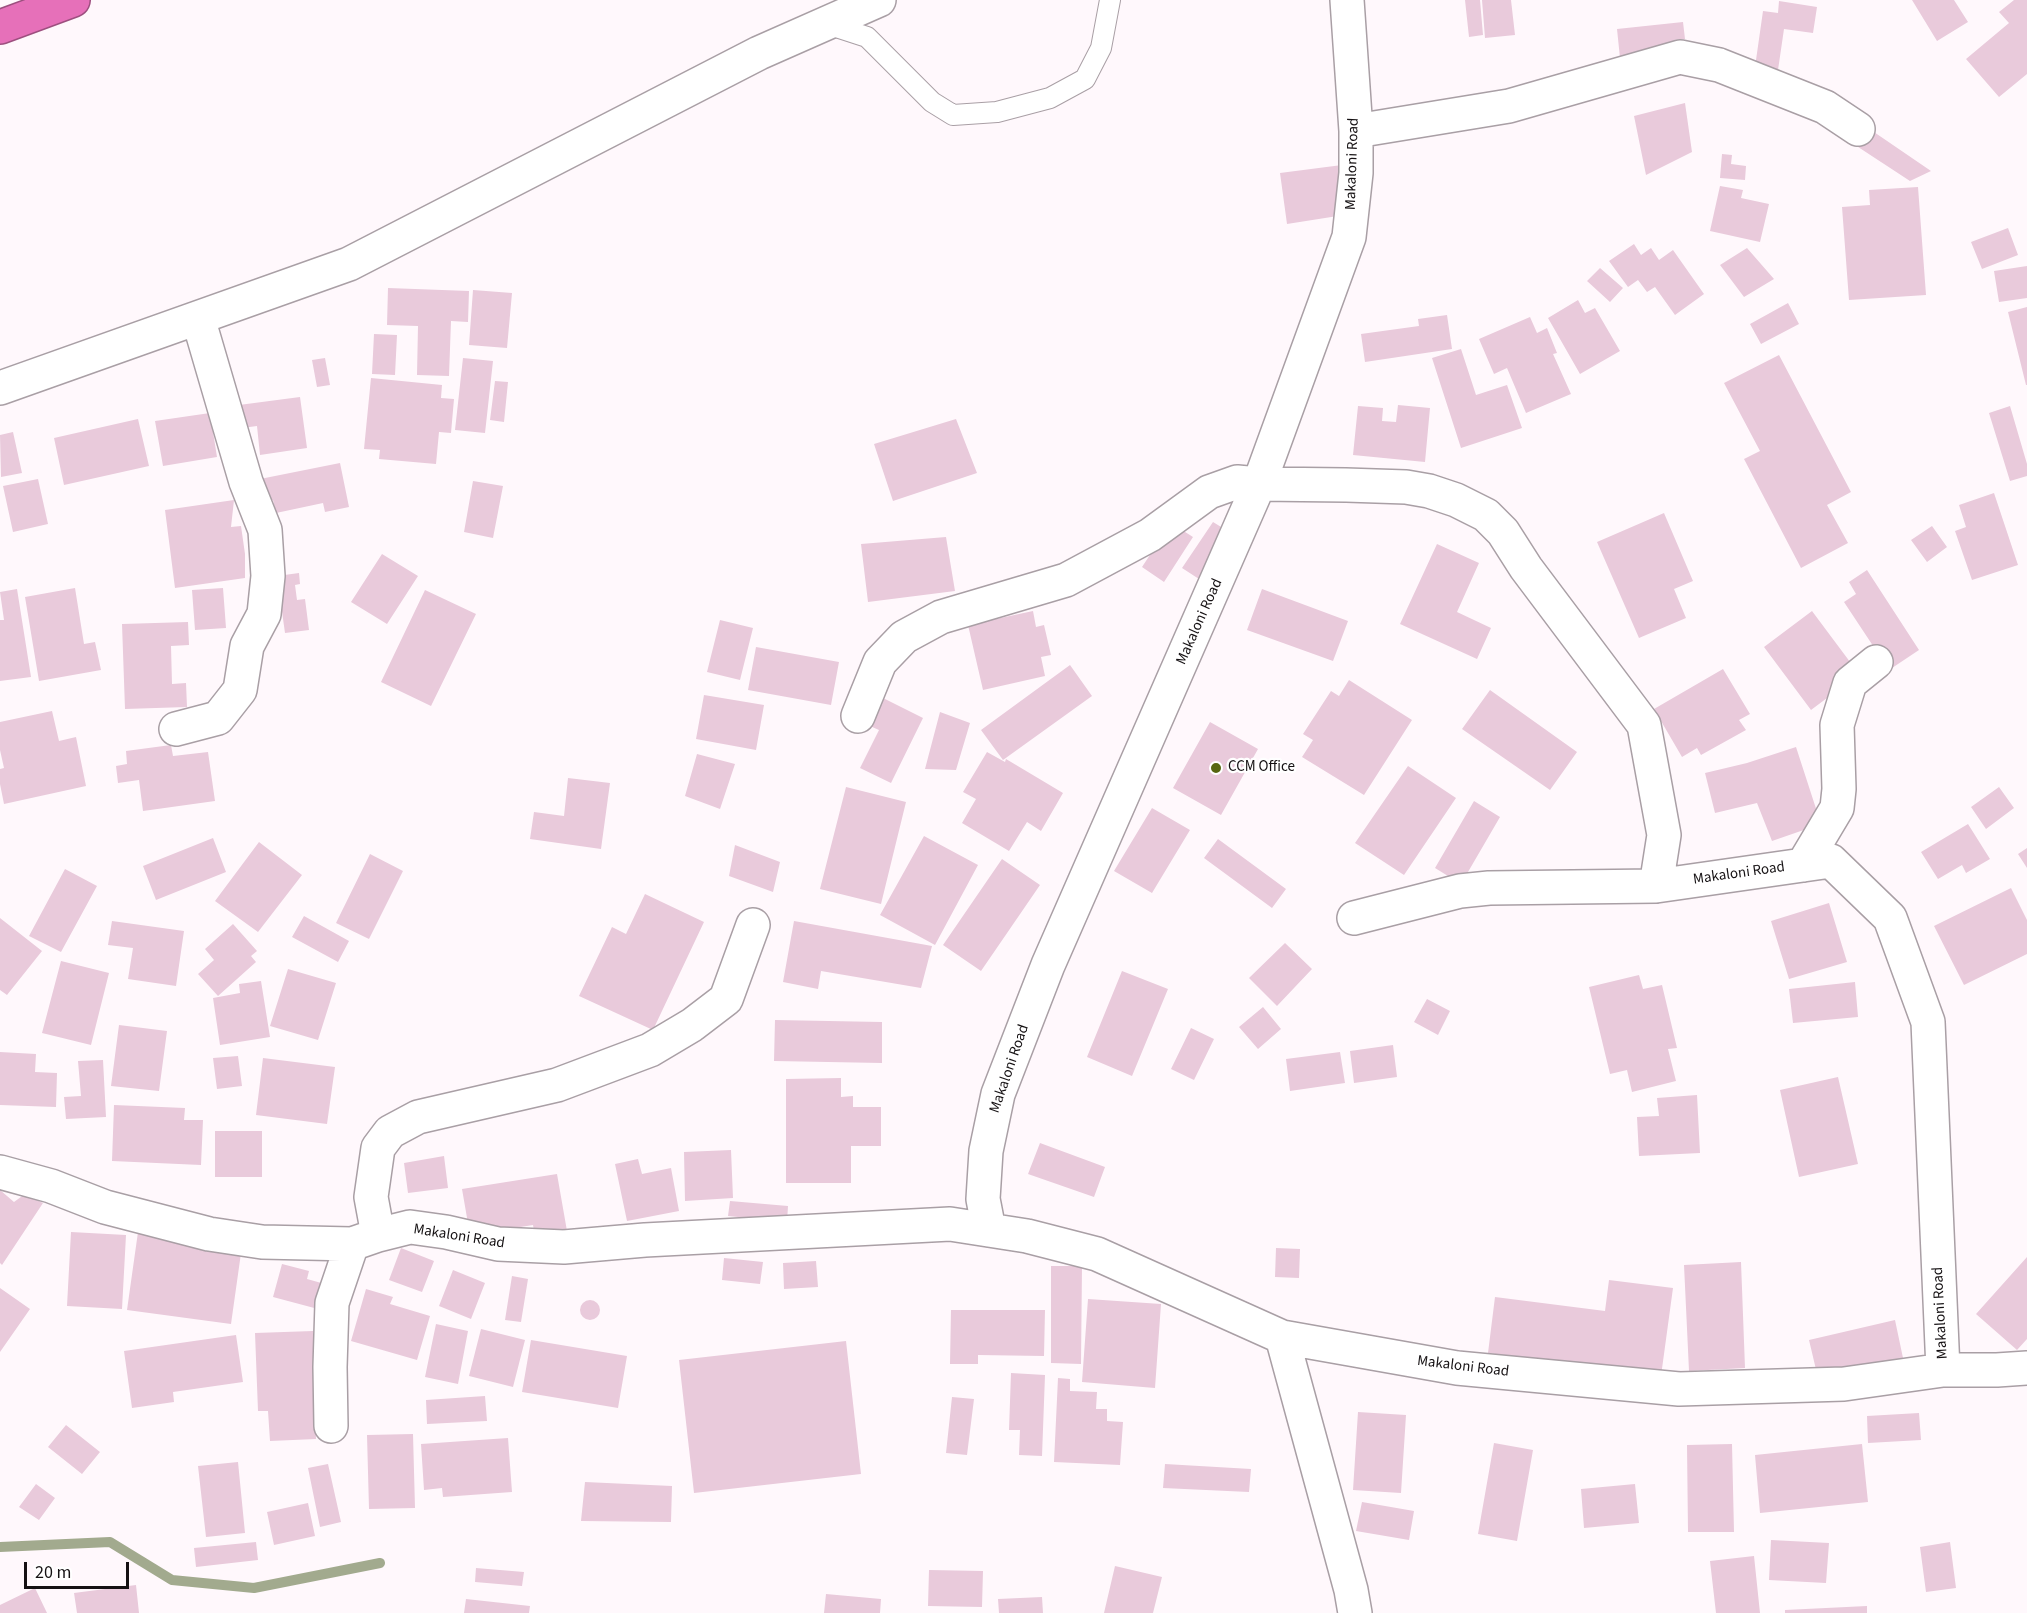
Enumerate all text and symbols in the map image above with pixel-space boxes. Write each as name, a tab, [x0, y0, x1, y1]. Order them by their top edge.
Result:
street label: Makaloni Road	[1342, 118, 1364, 210]
street label: Makaloni Road	[1173, 576, 1227, 668]
place label: CCM Office	[1228, 759, 1295, 777]
marker: CCM Office	[1209, 761, 1223, 775]
street label: Makaloni Road	[1692, 859, 1786, 889]
street label: Makaloni Road	[986, 1022, 1034, 1116]
street label: Makaloni Road	[412, 1221, 506, 1253]
street label: Makaloni Road	[1930, 1266, 1952, 1360]
street label: Makaloni Road	[1416, 1352, 1510, 1382]
scale bar	[27, 1550, 132, 1588]
text: 20 m	[35, 1560, 71, 1585]

